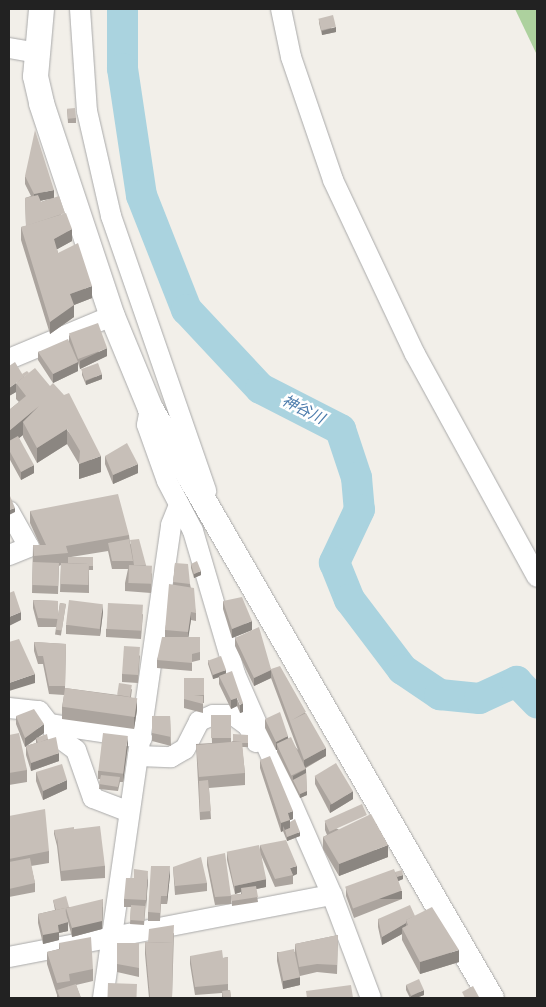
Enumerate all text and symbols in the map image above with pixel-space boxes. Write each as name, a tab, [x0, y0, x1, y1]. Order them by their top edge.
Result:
water label: 神谷川	[279, 392, 327, 428]

